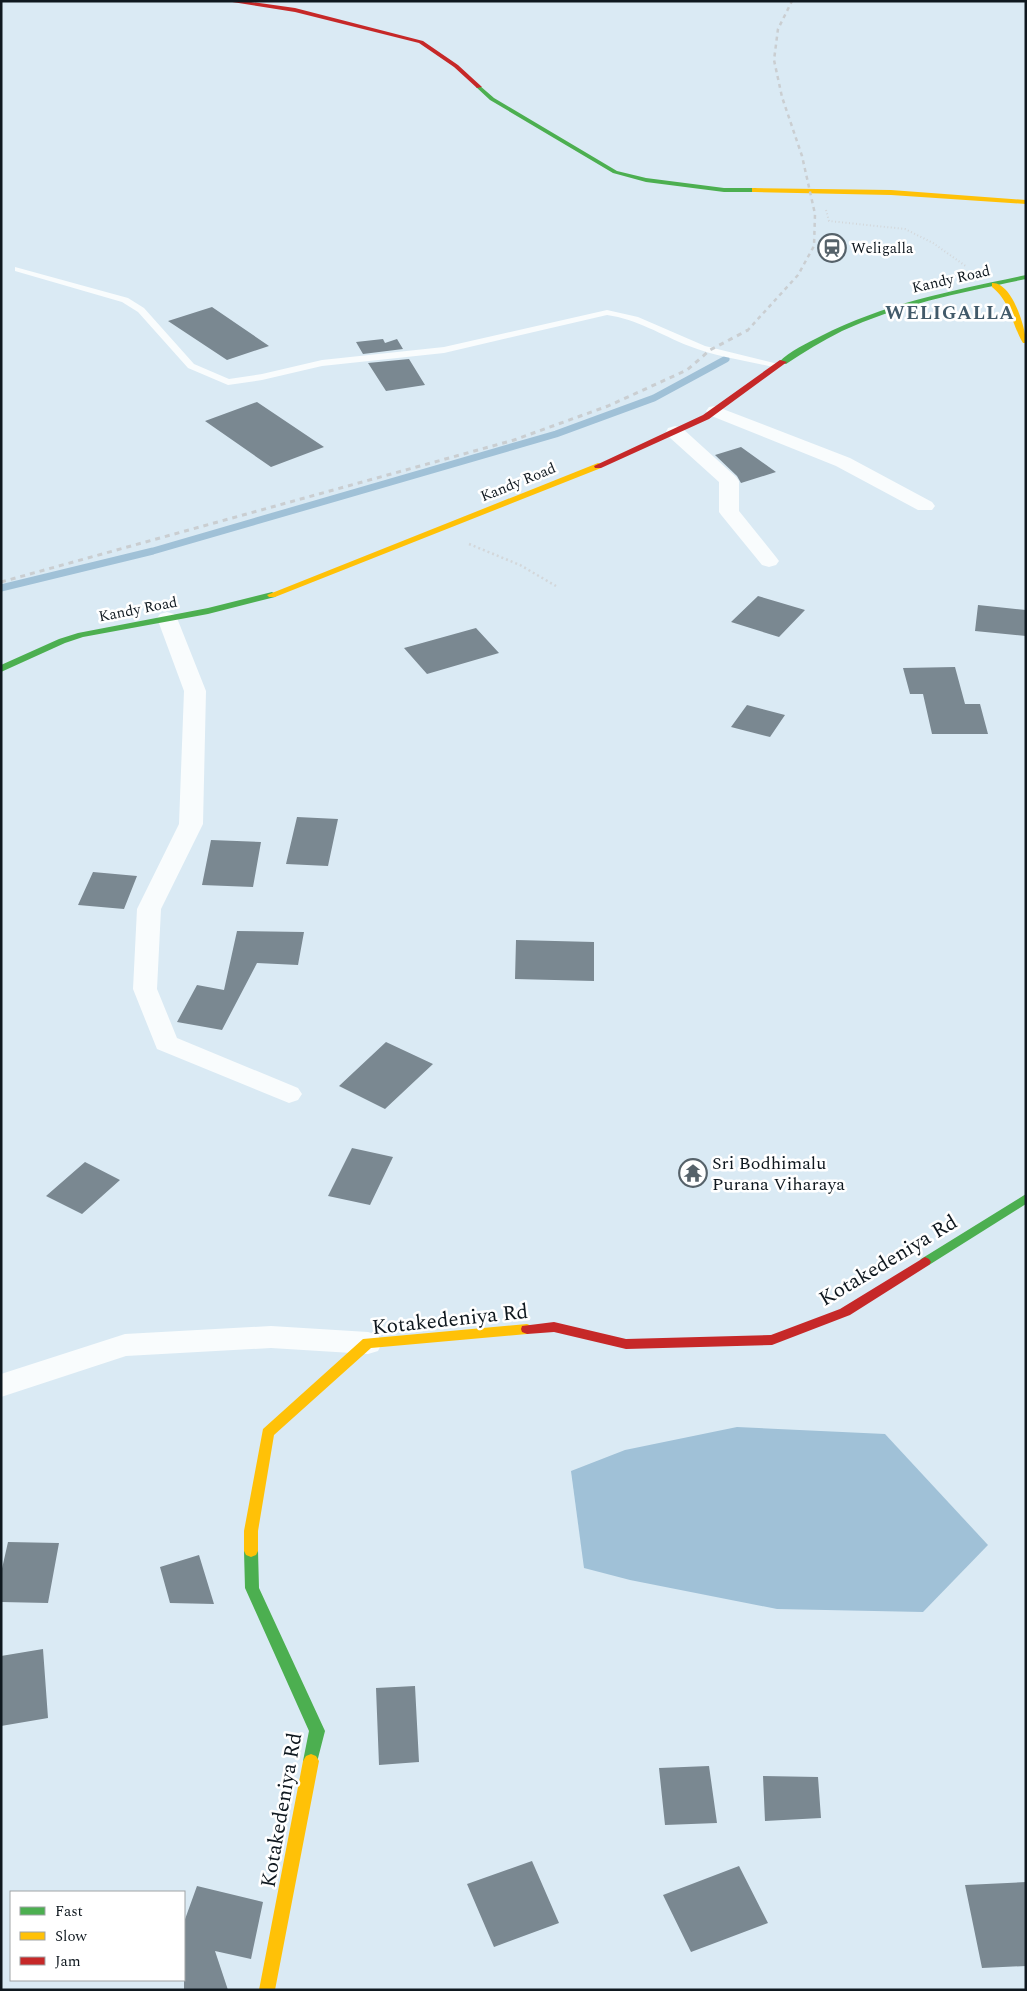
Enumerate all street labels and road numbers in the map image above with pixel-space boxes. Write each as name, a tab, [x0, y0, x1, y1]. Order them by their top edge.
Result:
street label: Kandy Road	[910, 259, 993, 300]
street label: Kandy Road	[477, 457, 559, 508]
street label: Kandy Road	[97, 591, 179, 628]
street label: Kotakedeniya Rd	[813, 1207, 964, 1315]
street label: Kotakedeniya Rd	[370, 1296, 530, 1344]
street label: Kotakedeniya Rd	[253, 1730, 311, 1890]

